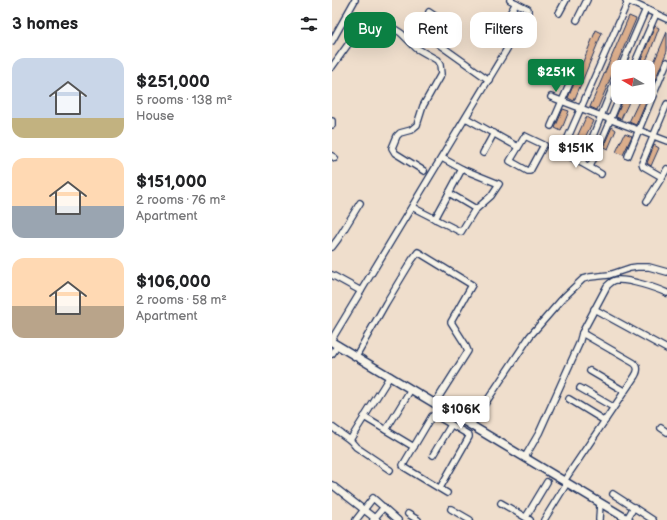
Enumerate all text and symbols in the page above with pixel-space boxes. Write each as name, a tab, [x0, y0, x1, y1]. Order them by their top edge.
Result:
chip: Buy	[344, 12, 396, 48]
chip: Rent	[404, 12, 462, 48]
chip: Filters	[470, 12, 537, 48]
icon: filters	[298, 13, 320, 35]
text: 3 homes	[12, 14, 78, 34]
pin: $251K	[528, 59, 584, 93]
north arrow	[611, 60, 655, 104]
map controls	[611, 60, 655, 104]
text: $251K	[537, 64, 575, 80]
text: $251,000	[136, 72, 210, 92]
icon: home	[44, 74, 92, 122]
text: 5 rooms · 138 m²	[136, 92, 232, 108]
text: House	[136, 108, 174, 124]
pin: $151K	[548, 135, 604, 169]
text: $151K	[558, 140, 594, 156]
text: $151,000	[136, 172, 207, 192]
icon: home	[44, 174, 92, 222]
text: 2 rooms · 76 m²	[136, 192, 226, 208]
text: Apartment	[136, 208, 197, 224]
text: $106,000	[136, 272, 211, 292]
icon: home	[44, 274, 92, 322]
text: 2 rooms · 58 m²	[136, 292, 227, 308]
text: Apartment	[136, 308, 197, 324]
pin: $106K	[433, 396, 489, 430]
text: $106K	[442, 401, 480, 417]

